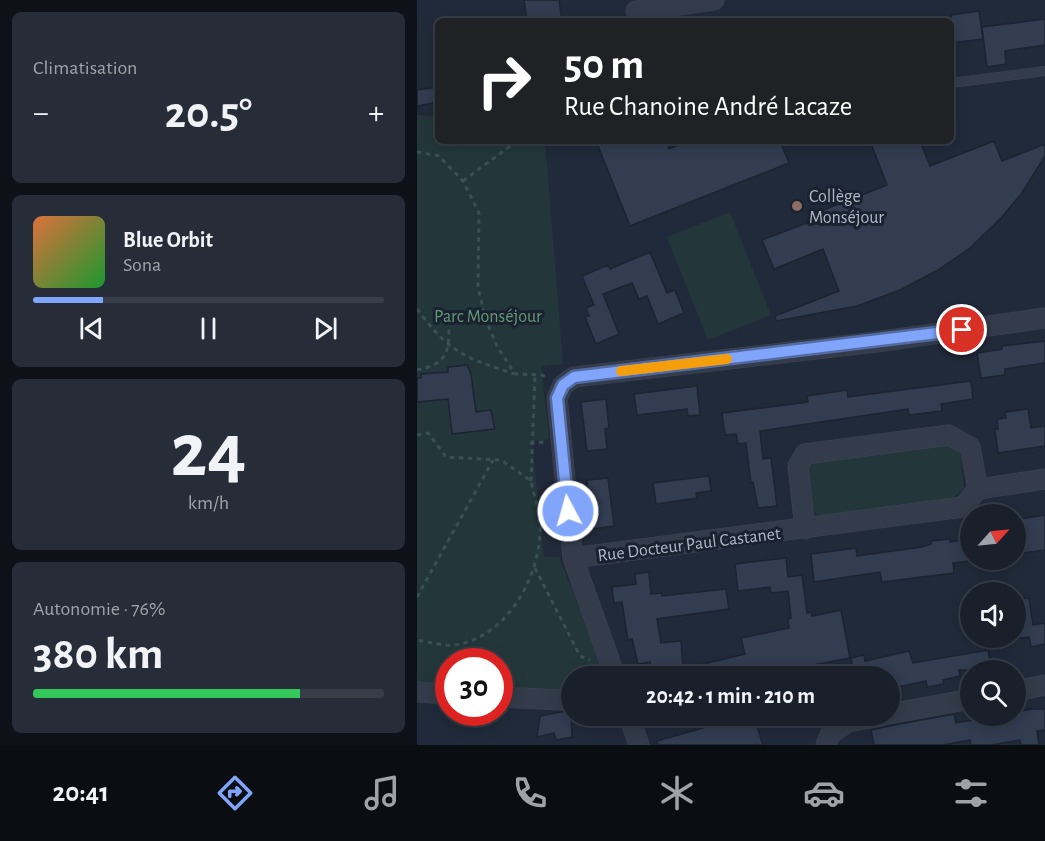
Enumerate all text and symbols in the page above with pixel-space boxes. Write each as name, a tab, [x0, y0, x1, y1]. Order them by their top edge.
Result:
icon: right	[465, 42, 543, 120]
text: 50 m	[564, 44, 644, 86]
text: Climatisation	[33, 58, 137, 78]
text: 20.5°	[165, 91, 252, 136]
text: Rue Chanoine André Lacaze	[564, 93, 852, 120]
text: −	[33, 97, 49, 130]
text: +	[368, 97, 384, 130]
place label: Collège Monséjour	[809, 188, 884, 227]
marker: Collège Monséjour	[790, 199, 804, 213]
text: Blue Orbit	[123, 229, 213, 251]
text: Sona	[123, 255, 161, 275]
pin	[936, 304, 987, 355]
park label: Parc Monséjour	[434, 308, 542, 326]
icon: previous	[75, 312, 108, 345]
icon: pause	[192, 312, 225, 345]
icon: next	[309, 312, 342, 345]
icon: arrive	[945, 313, 978, 346]
text: 24	[171, 413, 246, 491]
position arrow	[536, 479, 600, 543]
text: km/h	[188, 493, 229, 513]
north arrow	[960, 504, 1026, 570]
map controls	[960, 504, 1026, 726]
street label: Rue Docteur Paul Castanet	[597, 525, 782, 565]
button: sound	[960, 582, 1026, 648]
text: Autonomie · 76%	[33, 599, 165, 619]
text: 380 km	[33, 632, 163, 677]
speed limit sign: 30	[435, 648, 513, 726]
button: search	[960, 660, 1026, 726]
text: 20:42 · 1 min · 210 m	[646, 685, 815, 707]
icon: directions	[214, 772, 256, 814]
icon: music	[361, 772, 403, 814]
icon: phone	[509, 772, 551, 814]
icon: climate	[656, 772, 698, 814]
icon: car	[803, 772, 845, 814]
icon: filters	[950, 772, 992, 814]
text: 20:41	[53, 779, 109, 806]

